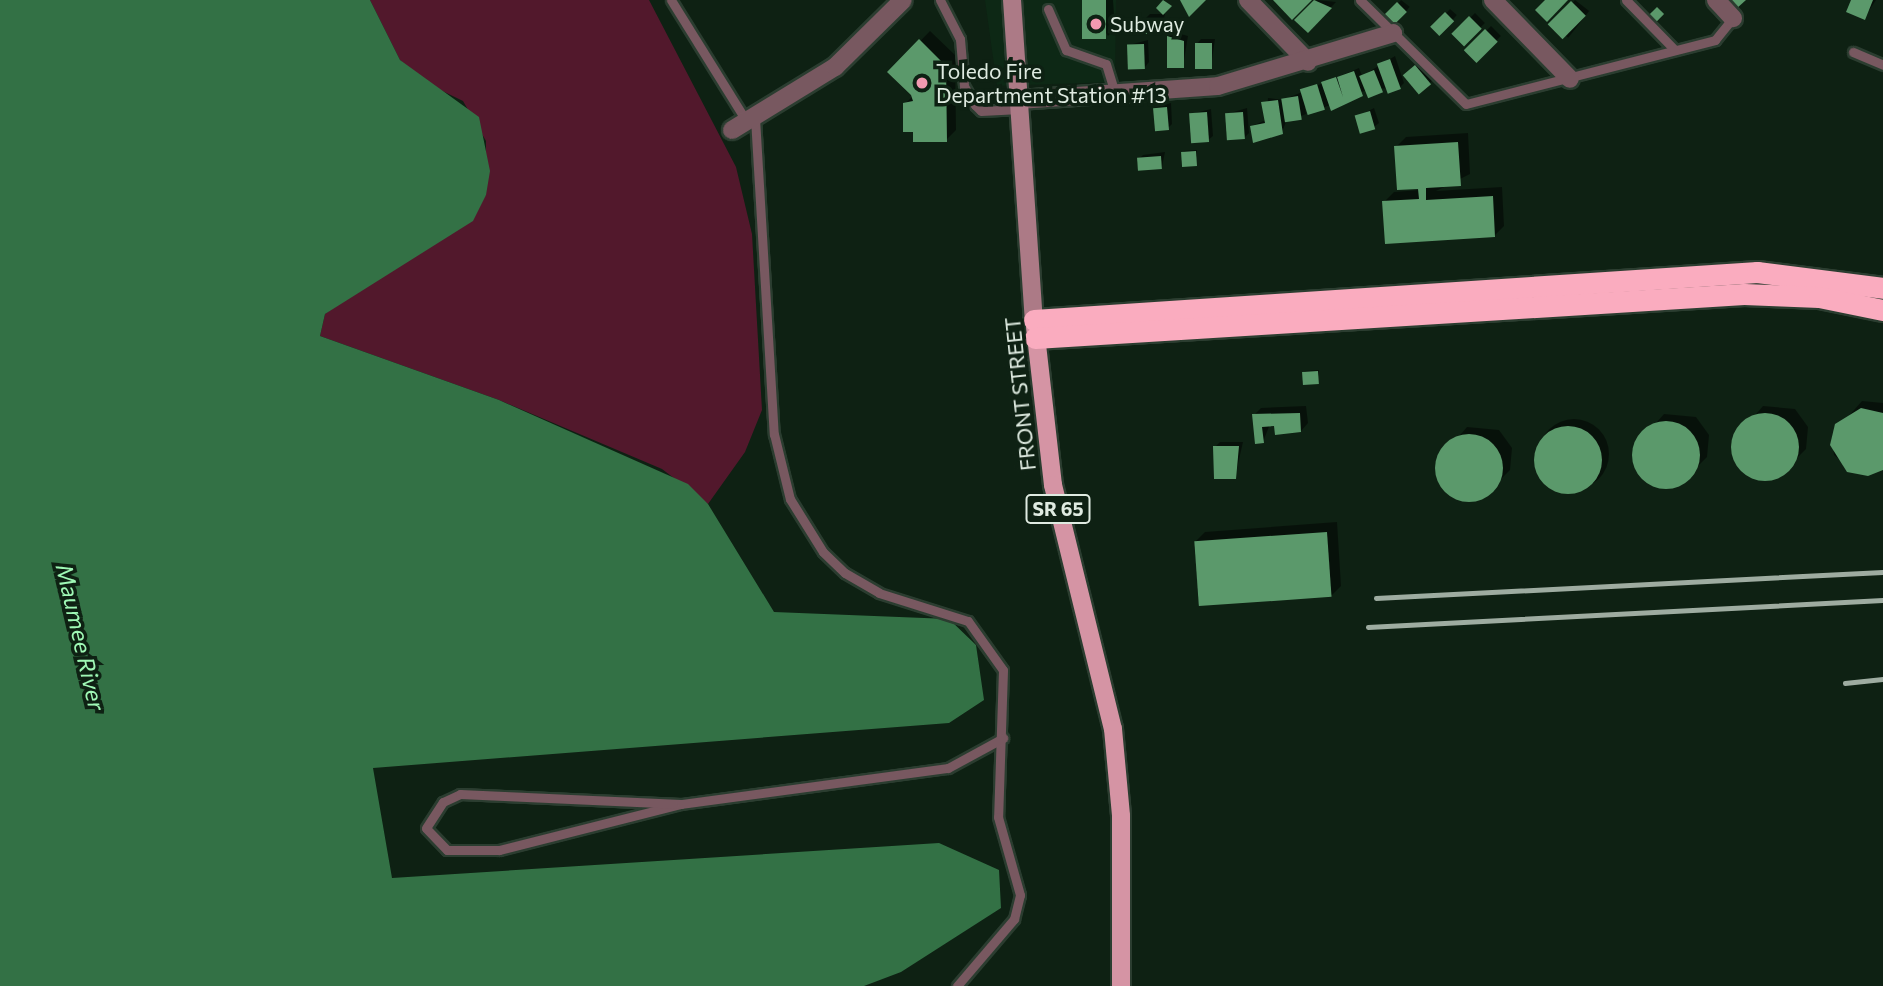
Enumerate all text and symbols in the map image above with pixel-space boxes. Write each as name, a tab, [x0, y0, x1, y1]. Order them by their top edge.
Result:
place label: Subway	[1110, 11, 1184, 37]
marker: Subway	[1088, 16, 1104, 32]
place label: Toledo Fire Department Station #13	[936, 58, 1167, 108]
marker: Toledo Fire Department Station #13	[914, 75, 930, 91]
street label: FRONT STREET	[999, 316, 1041, 472]
road number: SR 65	[1025, 494, 1091, 524]
water label: Maumee River	[51, 561, 111, 713]

